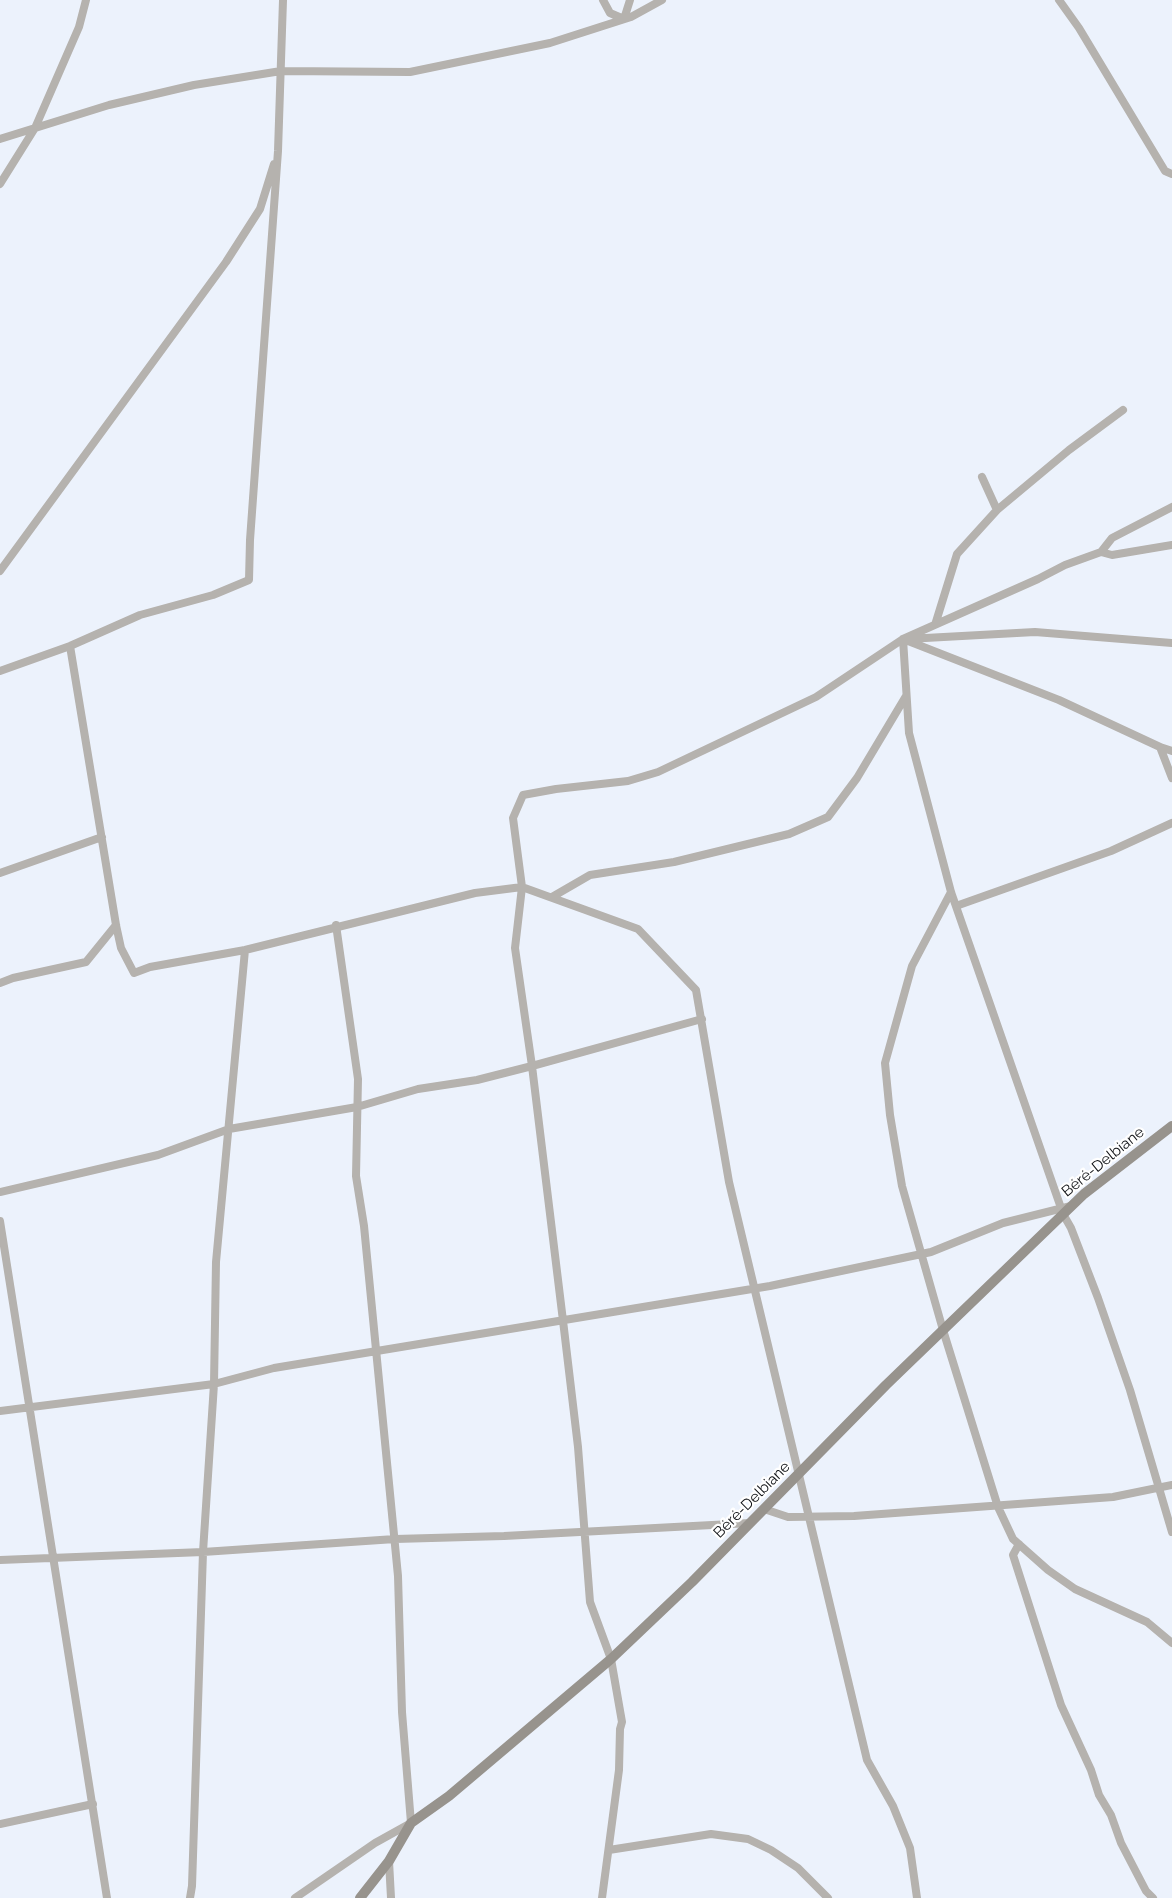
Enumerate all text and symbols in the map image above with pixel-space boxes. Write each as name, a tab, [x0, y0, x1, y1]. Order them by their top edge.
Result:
street label: Béré-Delbiane	[1058, 1123, 1148, 1201]
street label: Béré-Delbiane	[710, 1458, 794, 1542]

